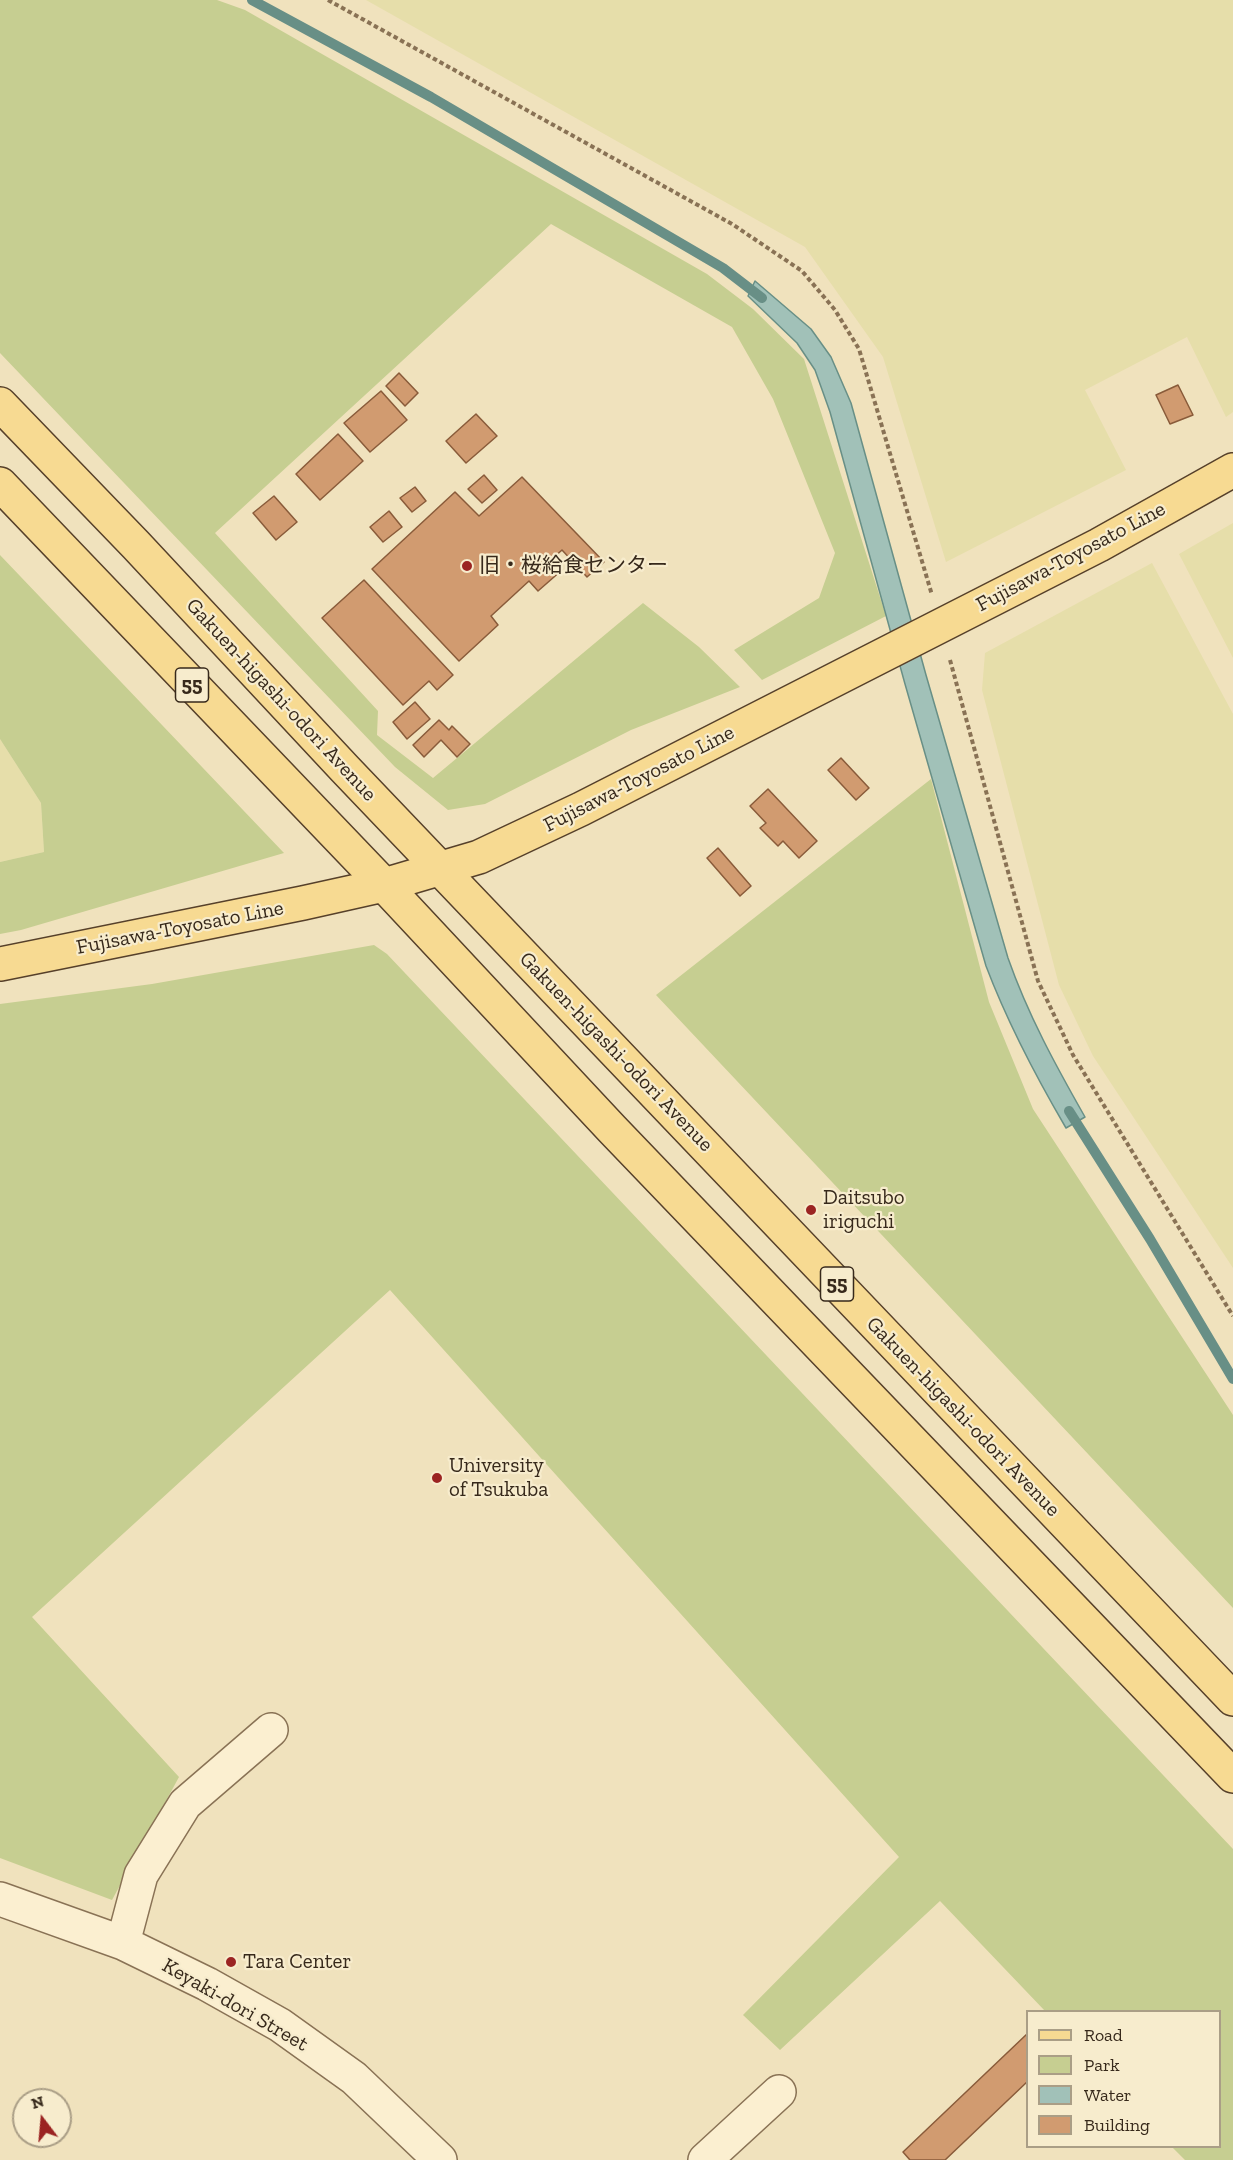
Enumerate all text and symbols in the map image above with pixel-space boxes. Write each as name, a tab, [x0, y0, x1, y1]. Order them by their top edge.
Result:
street label: Fujisawa-Toyosato Line	[972, 496, 1170, 618]
place label: 旧・桜給食センター	[479, 553, 668, 579]
marker: 旧・桜給食センター	[460, 559, 474, 573]
street label: Gakuen-higashi-odori Avenue	[180, 593, 382, 807]
road number: 55	[176, 668, 208, 702]
street label: Fujisawa-Toyosato Line	[539, 720, 739, 838]
street label: Fujisawa-Toyosato Line	[74, 896, 286, 960]
street label: Gakuen-higashi-odori Avenue	[514, 947, 718, 1157]
place label: Daitsubo iriguchi	[823, 1185, 904, 1235]
marker: Daitsubo iriguchi	[804, 1203, 818, 1217]
road number: 55	[820, 1267, 854, 1301]
street label: Gakuen-higashi-odori Avenue	[861, 1312, 1065, 1522]
place label: University of Tsukuba	[449, 1453, 548, 1503]
marker: University of Tsukuba	[430, 1471, 444, 1485]
place label: Tara Center	[243, 1949, 351, 1975]
street label: Keyaki-dori Street	[158, 1953, 312, 2057]
marker: Tara Center	[224, 1955, 238, 1969]
legend	[1026, 2010, 1221, 2148]
text: Road	[1084, 2024, 1123, 2046]
text: Park	[1084, 2054, 1120, 2076]
text: Water	[1084, 2084, 1131, 2106]
north arrow	[12, 2088, 72, 2148]
text: N	[29, 2091, 46, 2113]
text: Building	[1084, 2114, 1150, 2136]

